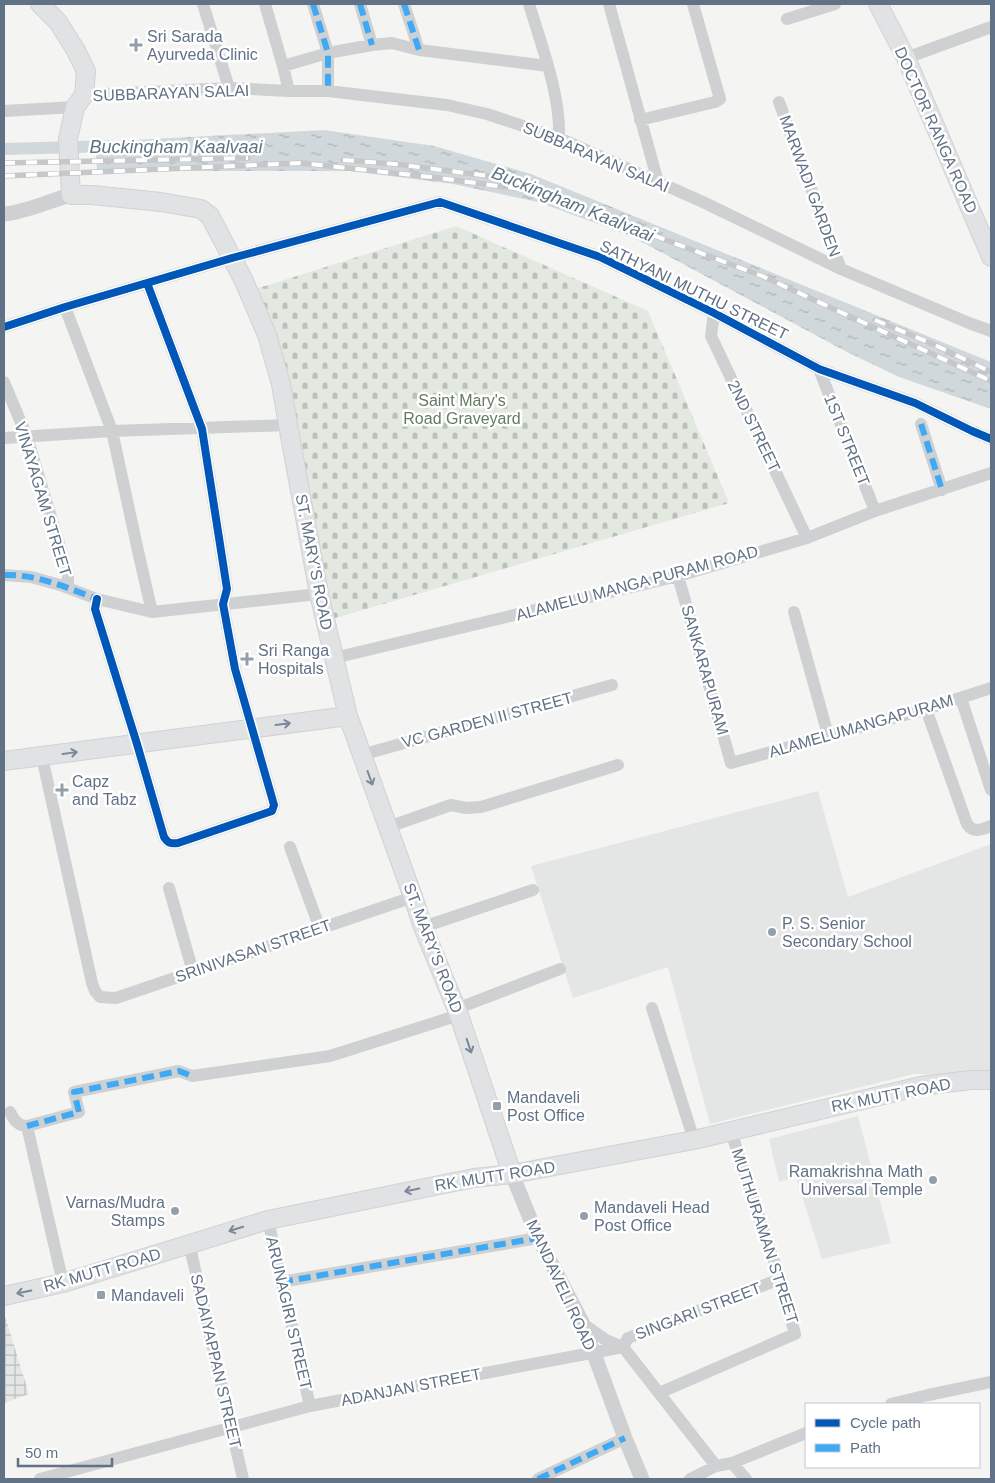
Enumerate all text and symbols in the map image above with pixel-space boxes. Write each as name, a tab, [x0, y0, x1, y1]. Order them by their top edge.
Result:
place label: Sri Sarada Ayurveda Clinic	[147, 28, 258, 63]
marker: Sri Sarada Ayurveda Clinic	[129, 38, 143, 52]
street label: DOCTOR RANGA ROAD	[892, 44, 980, 216]
street label: SUBBARAYAN SALAI	[92, 82, 250, 104]
street label: MARWADI GARDEN	[776, 113, 844, 259]
street label: SUBBARAYAN SALAI	[521, 119, 671, 195]
water label: Buckingham Kaalvaai	[89, 137, 264, 157]
water label: Buckingham Kaalvaai	[489, 162, 658, 246]
street label: SATHYANI MUTHU STREET	[597, 237, 791, 343]
street label: 2ND STREET	[725, 378, 784, 475]
park label: Saint Mary's Road Graveyard	[403, 392, 521, 427]
street label: 1ST STREET	[821, 392, 873, 488]
street label: VINAYAGAM STREET	[11, 420, 75, 578]
street label: ST. MARY'S ROAD	[292, 493, 336, 631]
street label: ALAMELU MANGA PURAM ROAD	[514, 542, 760, 624]
street label: SANKARAPURAM	[678, 603, 732, 737]
place label: Sri Ranga Hospitals	[258, 642, 329, 677]
marker: Sri Ranga Hospitals	[240, 652, 254, 666]
street label: VC GARDEN II STREET	[400, 689, 574, 751]
street label: ALAMELUMANGAPURAM	[767, 691, 955, 761]
one-way arrow	[274, 719, 290, 729]
one-way arrow	[61, 748, 77, 758]
one-way arrow	[366, 770, 375, 785]
place label: Capz and Tabz	[72, 773, 137, 808]
marker: Capz and Tabz	[56, 784, 68, 796]
street label: ST. MARY'S ROAD	[400, 881, 466, 1015]
place label: P. S. Senior Secondary School	[782, 915, 912, 950]
street label: SRINIVASAN STREET	[173, 916, 333, 986]
marker: P. S. Senior Secondary School	[766, 926, 778, 938]
one-way arrow	[464, 1037, 474, 1053]
street label: RK MUTT ROAD	[830, 1075, 952, 1115]
place label: Mandaveli Post Office	[507, 1089, 585, 1124]
marker: Mandaveli Post Office	[491, 1100, 503, 1112]
street label: MUTHURAMAN STREET	[729, 1146, 801, 1326]
street label: RK MUTT ROAD	[434, 1158, 556, 1194]
place label: Ramakrishna Math Universal Temple	[789, 1163, 923, 1198]
marker: Ramakrishna Math Universal Temple	[927, 1174, 939, 1186]
one-way arrow	[404, 1186, 420, 1195]
place label: Varnas/Mudra Stamps	[66, 1194, 165, 1229]
place label: Mandaveli Head Post Office	[594, 1199, 710, 1234]
marker: Varnas/Mudra Stamps	[169, 1205, 181, 1217]
marker: Mandaveli Head Post Office	[578, 1210, 590, 1222]
street label: MANDAVELI ROAD	[523, 1217, 599, 1353]
one-way arrow	[229, 1225, 245, 1235]
street label: ARUNAGIRI STREET	[263, 1235, 315, 1391]
street label: RK MUTT ROAD	[41, 1245, 163, 1295]
street label: SADAIYAPPAN STREET	[188, 1272, 244, 1450]
street label: SINGARI STREET	[633, 1279, 764, 1343]
one-way arrow	[17, 1287, 33, 1297]
place label: Mandaveli	[111, 1287, 184, 1304]
marker: Mandaveli	[95, 1289, 107, 1301]
street label: ADANJAN STREET	[340, 1365, 483, 1409]
legend	[805, 1403, 980, 1468]
text: Cycle path	[850, 1414, 921, 1431]
scale bar	[18, 1436, 111, 1468]
text: Path	[850, 1439, 881, 1456]
text: 50 m	[25, 1444, 58, 1461]

